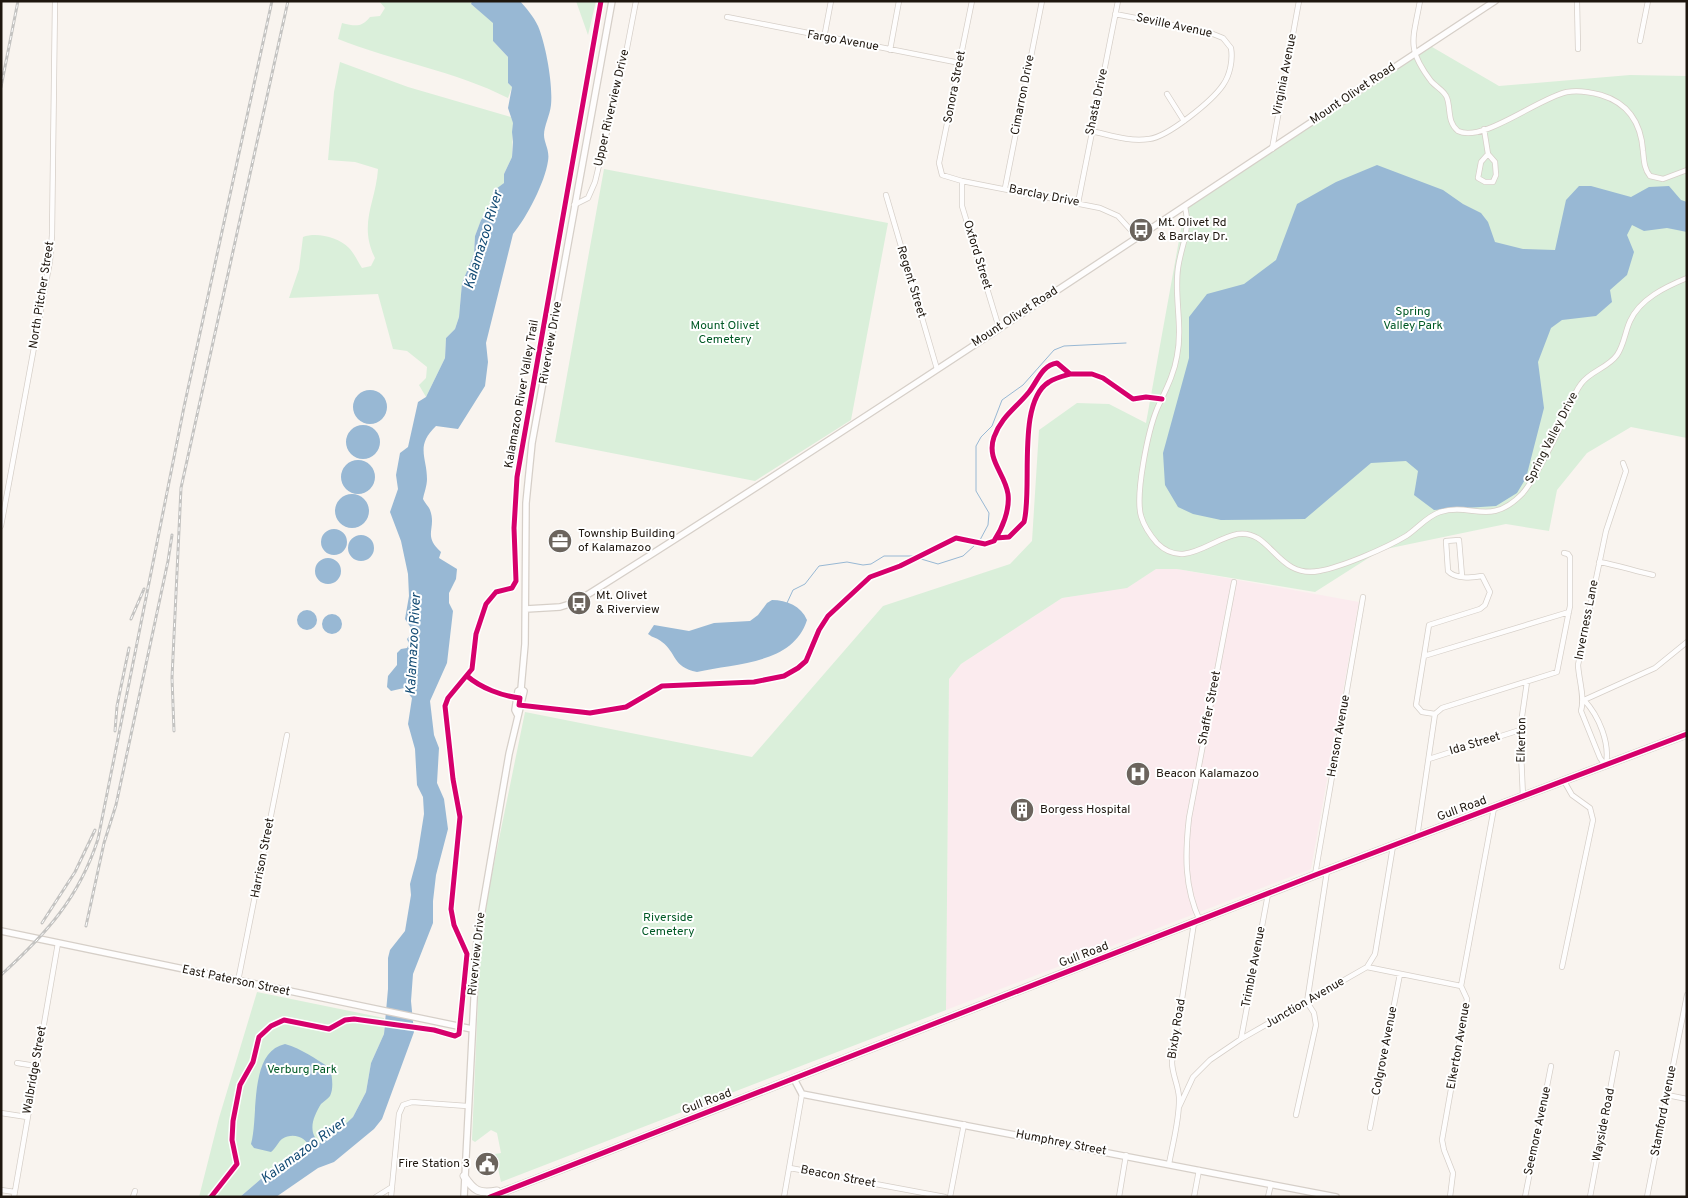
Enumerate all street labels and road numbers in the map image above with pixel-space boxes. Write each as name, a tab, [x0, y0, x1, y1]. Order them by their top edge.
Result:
street label: Seville Avenue	[1134, 10, 1214, 42]
street label: Fargo Avenue	[806, 27, 880, 55]
street label: Virginia Avenue	[1269, 32, 1301, 118]
street label: Upper Riverview Drive	[591, 48, 633, 168]
street label: Sonora Street	[940, 49, 970, 125]
street label: Cimarron Drive	[1007, 54, 1039, 136]
street label: Mount Olivet Road	[1307, 60, 1399, 128]
street label: Shasta Drive	[1082, 67, 1112, 137]
street label: Barclay Drive	[1007, 181, 1081, 211]
street label: Oxford Street	[959, 218, 995, 292]
street label: North Pitcher Street	[26, 240, 58, 350]
street label: Regent Street	[892, 244, 930, 320]
street label: Mount Olivet Road	[969, 283, 1061, 351]
street label: Riverview Drive	[536, 300, 566, 386]
street label: Kalamazoo River Valley Trail	[501, 318, 543, 470]
street label: Spring Valley Drive	[1522, 389, 1582, 487]
street label: Inverness Lane	[1571, 579, 1603, 661]
street label: Shaffer Street	[1195, 669, 1225, 747]
street label: Henson Avenue	[1324, 694, 1354, 778]
street label: Elkerton	[1514, 717, 1530, 763]
street label: Ida Street	[1448, 729, 1502, 759]
street label: Gull Road	[1435, 793, 1489, 825]
street label: Harrison Street	[247, 816, 279, 900]
street label: Riverview Drive	[465, 911, 489, 997]
street label: Trimble Avenue	[1238, 925, 1270, 1009]
street label: Gull Road	[1057, 938, 1111, 972]
street label: East Paterson Street	[181, 962, 291, 1000]
street label: Junction Avenue	[1262, 974, 1348, 1032]
street label: Bixby Road	[1164, 998, 1190, 1060]
street label: Elkerton Avenue	[1443, 1001, 1475, 1091]
street label: Colgrove Avenue	[1369, 1005, 1401, 1097]
street label: Walbridge Street	[19, 1025, 51, 1115]
street label: Stamford Avenue	[1647, 1064, 1681, 1158]
street label: Gull Road	[680, 1085, 734, 1119]
street label: Seemore Avenue	[1521, 1085, 1555, 1177]
street label: Wayside Road	[1589, 1087, 1619, 1163]
street label: Humphrey Street	[1014, 1126, 1108, 1160]
street label: Beacon Street	[799, 1162, 877, 1192]

